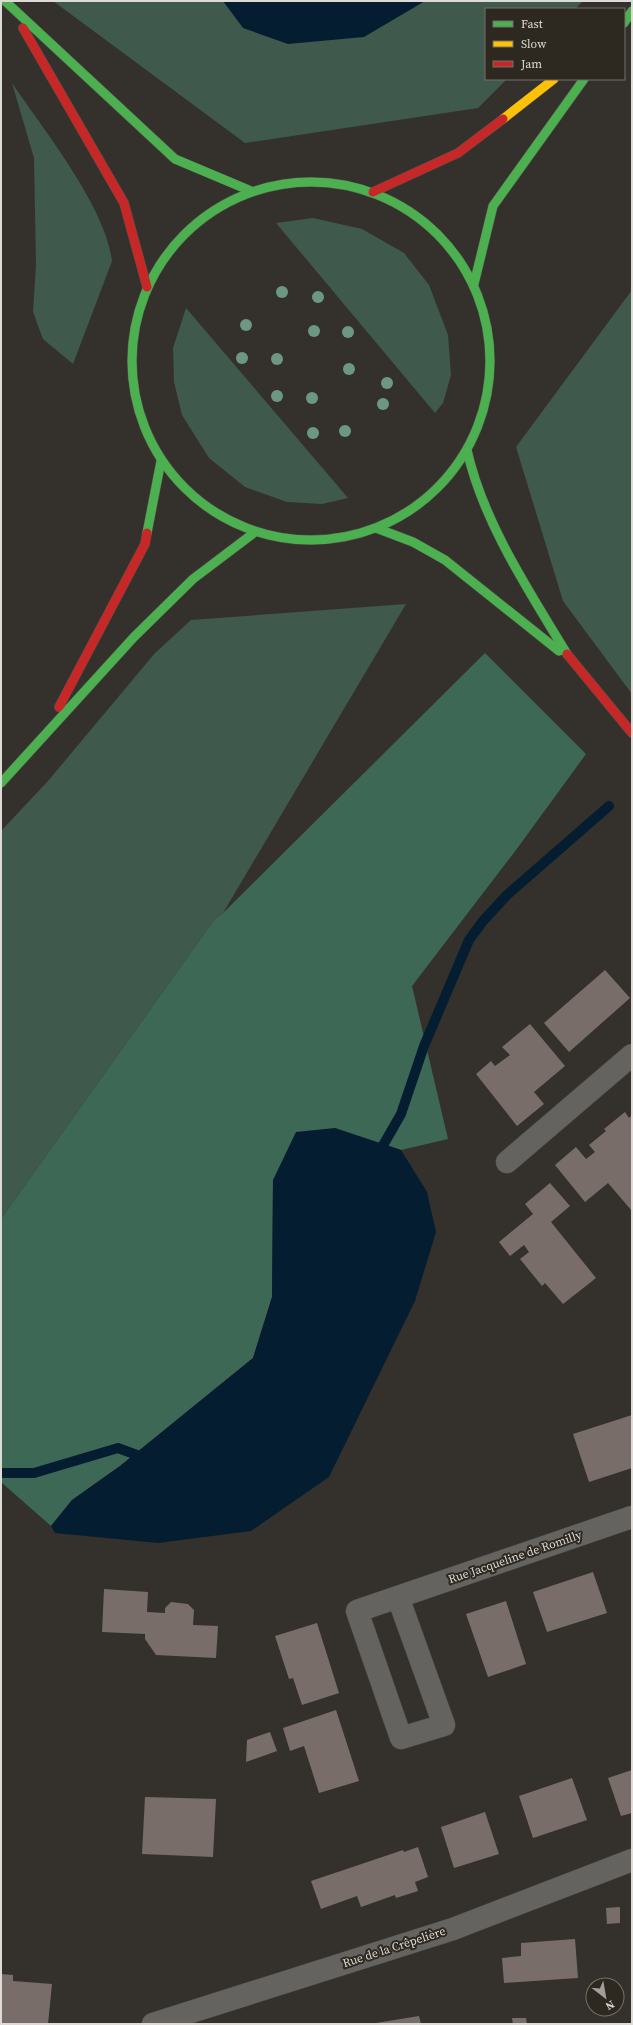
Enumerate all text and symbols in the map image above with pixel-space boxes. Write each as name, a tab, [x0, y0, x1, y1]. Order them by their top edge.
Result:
legend	[485, 8, 625, 80]
text: Fast	[521, 16, 543, 32]
text: Slow	[521, 36, 547, 52]
text: Jam	[520, 56, 542, 72]
street label: Rue Jacqueline de Romilly	[446, 1526, 585, 1587]
street label: Rue de la Crêpelière	[340, 1923, 448, 1971]
north arrow	[585, 1977, 625, 2017]
text: N	[603, 1997, 617, 2014]

